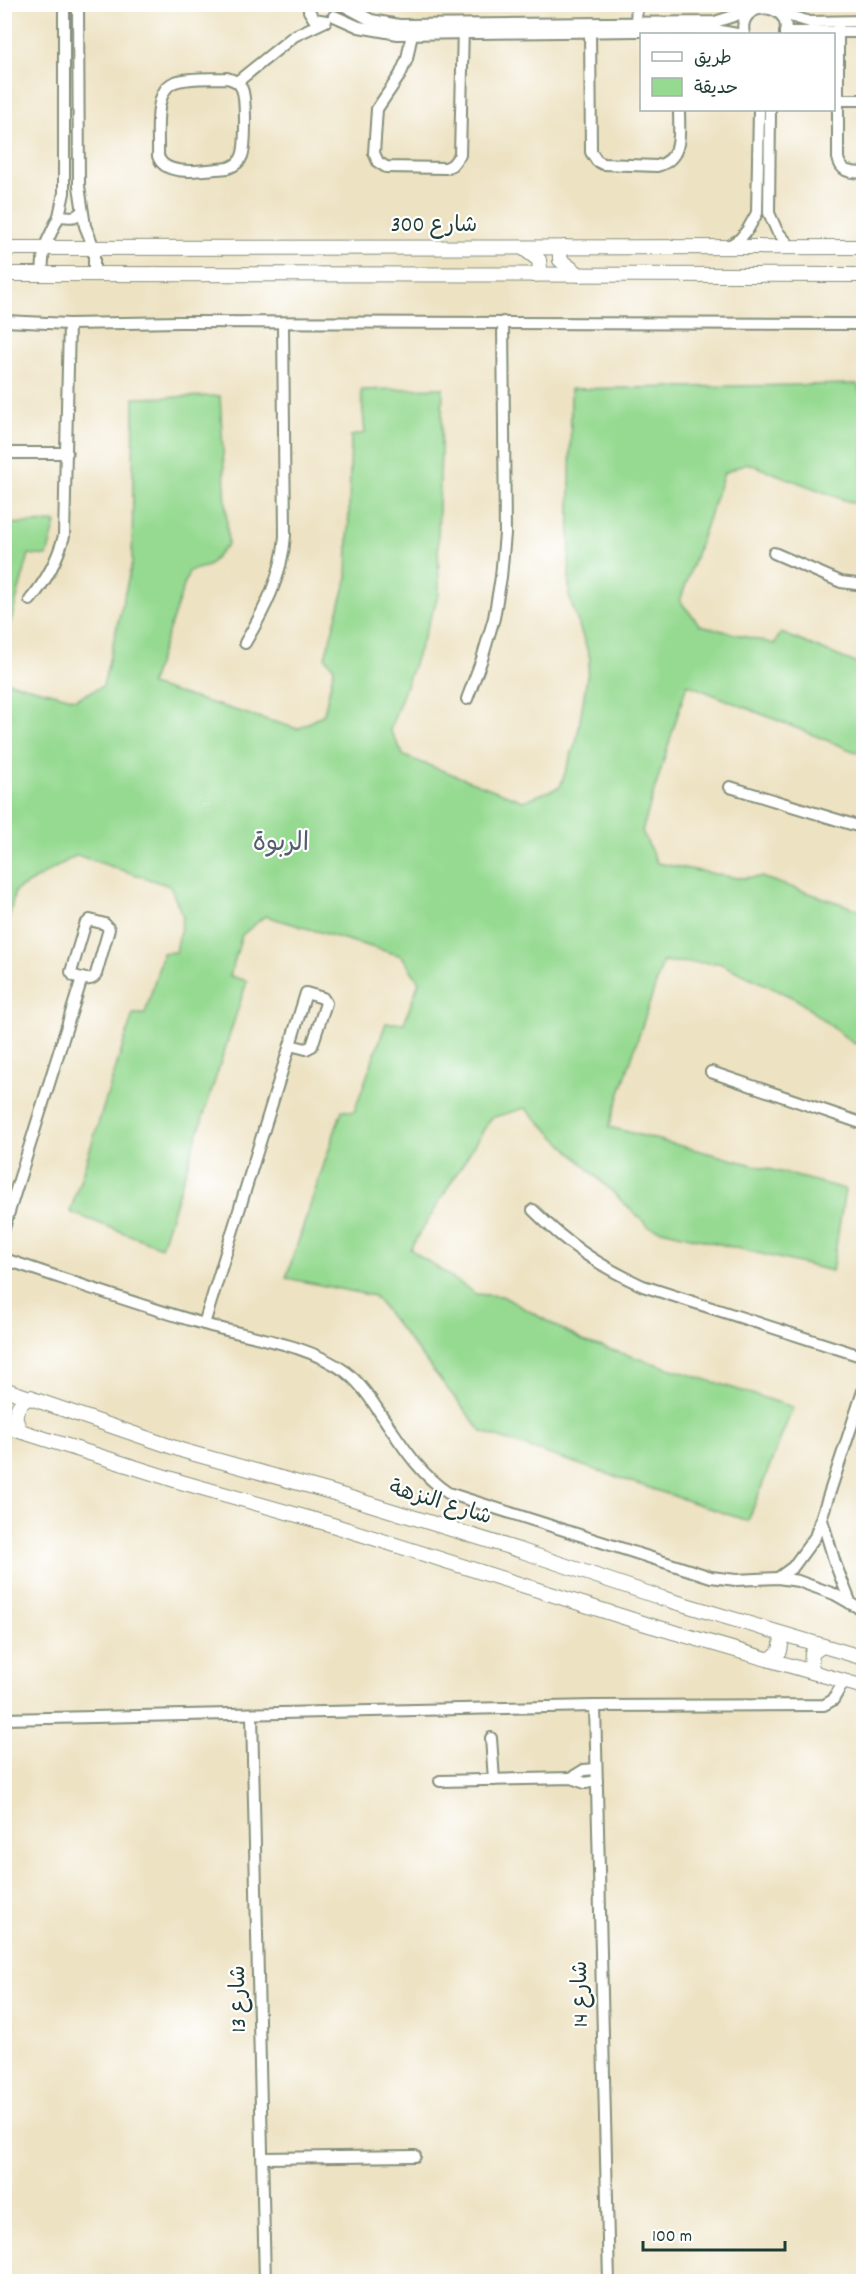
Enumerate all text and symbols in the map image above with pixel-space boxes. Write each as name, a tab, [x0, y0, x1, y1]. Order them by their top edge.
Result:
legend	[640, 33, 835, 111]
text: طريق	[694, 47, 732, 72]
text: حديقة	[694, 77, 738, 102]
street label: شارع 300	[391, 211, 477, 242]
district label: الربوة	[253, 826, 309, 863]
street label: شارع النزهة	[385, 1474, 495, 1534]
street label: شارع 14	[566, 1960, 598, 2028]
street label: شارع 13	[224, 1965, 256, 2033]
scale bar	[643, 2214, 786, 2252]
text: 100 m	[652, 2225, 692, 2250]

